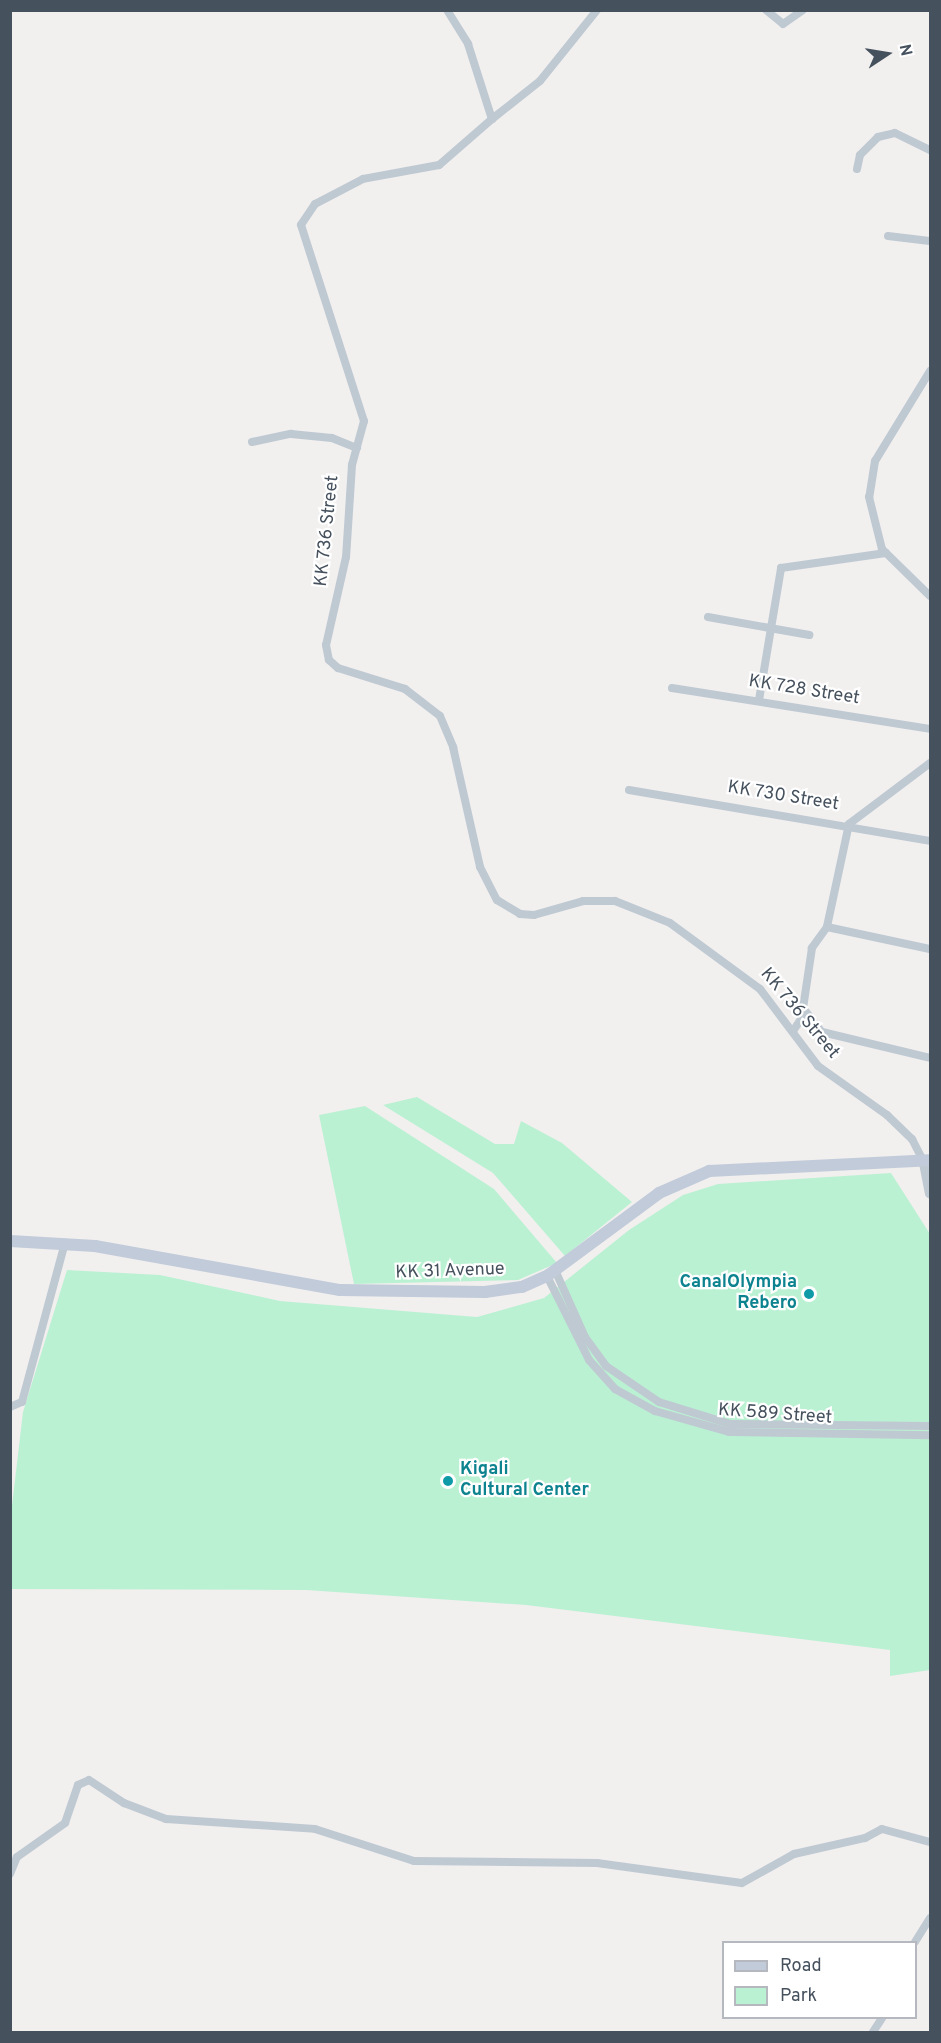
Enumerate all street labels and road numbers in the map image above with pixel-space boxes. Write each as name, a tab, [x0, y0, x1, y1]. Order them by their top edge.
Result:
street label: KK 736 Street	[311, 474, 345, 588]
street label: KK 728 Street	[747, 672, 861, 710]
street label: KK 730 Street	[725, 777, 841, 817]
street label: KK 736 Street	[755, 964, 843, 1064]
street label: KK 31 Avenue	[395, 1259, 505, 1285]
street label: KK 589 Street	[717, 1400, 833, 1430]

